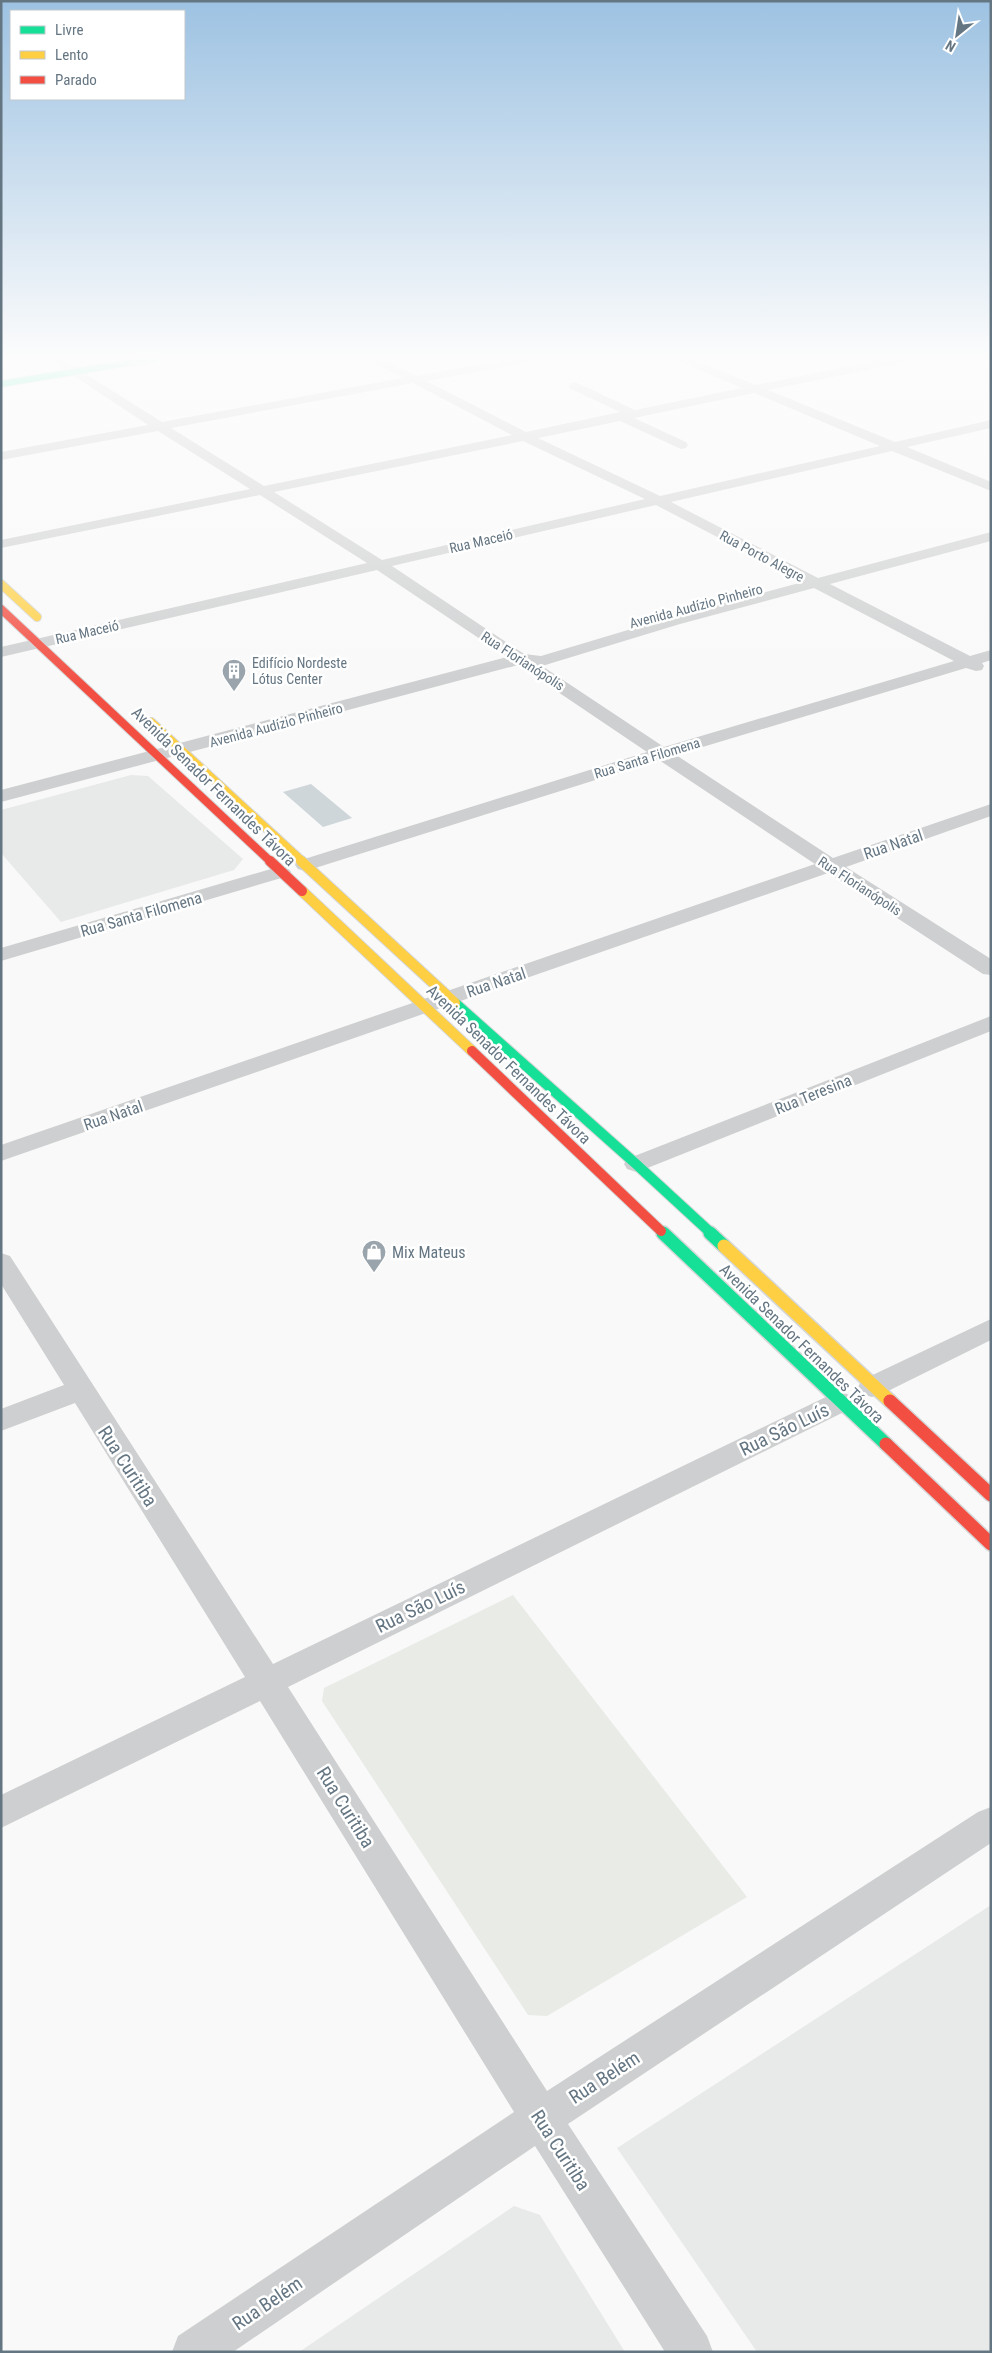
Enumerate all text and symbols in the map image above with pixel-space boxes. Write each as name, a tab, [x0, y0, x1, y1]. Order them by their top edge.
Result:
legend	[10, 10, 185, 100]
north arrow	[932, 10, 982, 60]
text: Livre	[55, 21, 83, 39]
text: N	[943, 37, 958, 55]
text: Lento	[55, 46, 88, 64]
text: Parado	[55, 71, 97, 89]
street label: Rua Maceió	[448, 526, 514, 556]
street label: Rua Porto Alegre	[717, 527, 807, 585]
street label: Avenida Audízio Pinheiro	[628, 581, 764, 631]
street label: Rua Maceió	[54, 617, 120, 647]
street label: Rua Florianópolis	[478, 628, 568, 694]
place label: Edifício Nordeste Lótus Center	[252, 655, 348, 687]
building icon: Edifício Nordeste Lótus Center	[221, 658, 247, 692]
street label: Avenida Audízio Pinheiro	[208, 700, 344, 750]
street label: Avenida Senador Fernandes Távora	[128, 703, 300, 870]
street label: Rua Santa Filomena	[592, 734, 702, 782]
street label: Rua Natal	[861, 826, 925, 863]
street label: Rua Florianópolis	[815, 853, 905, 919]
street label: Rua Santa Filomena	[78, 888, 204, 941]
street label: Rua Natal	[464, 964, 528, 1001]
street label: Avenida Senador Fernandes Távora	[423, 981, 595, 1148]
street label: Rua Teresina	[772, 1070, 854, 1118]
street label: Rua Natal	[81, 1097, 145, 1134]
shop icon: Mix Mateus	[361, 1239, 387, 1273]
place label: Mix Mateus	[392, 1243, 465, 1262]
street label: Avenida Senador Fernandes Távora	[716, 1260, 888, 1427]
street label: Rua São Luís	[736, 1398, 833, 1461]
street label: Rua Curitiba	[93, 1422, 162, 1511]
street label: Rua São Luís	[372, 1575, 469, 1638]
street label: Rua Curitiba	[312, 1762, 380, 1852]
street label: Rua Belém	[565, 2046, 644, 2109]
street label: Rua Curitiba	[526, 2106, 595, 2195]
street label: Rua Belém	[228, 2272, 307, 2335]

